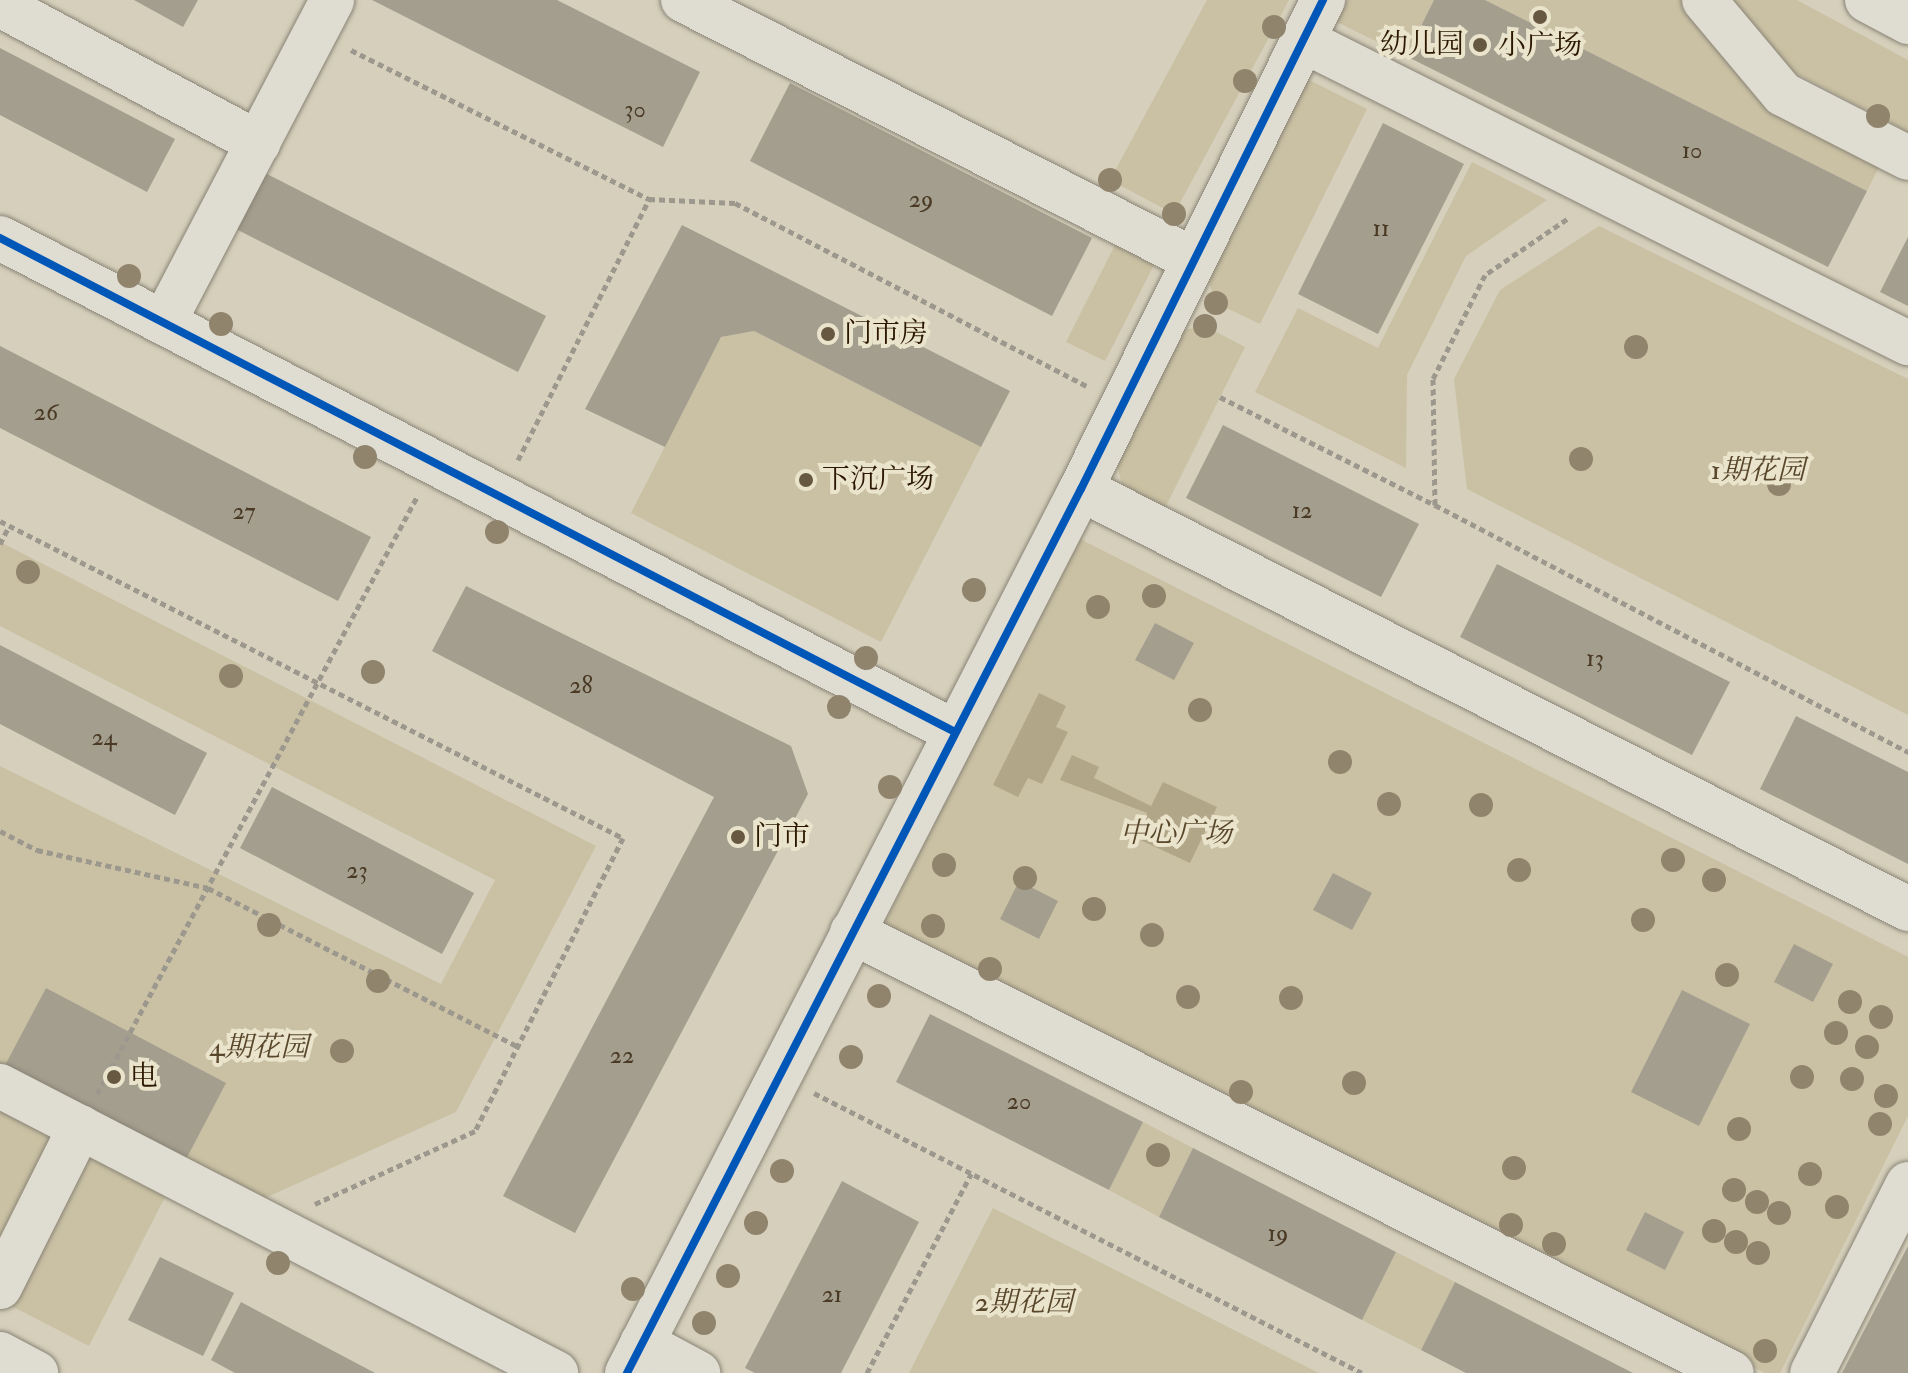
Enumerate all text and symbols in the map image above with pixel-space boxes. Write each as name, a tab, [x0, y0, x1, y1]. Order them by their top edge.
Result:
marker: 小广场	[1531, 8, 1549, 26]
place label: 幼儿园	[1380, 28, 1464, 62]
place label: 小广场	[1498, 29, 1582, 63]
marker: 幼儿园	[1471, 36, 1489, 54]
house number: 30	[624, 96, 646, 124]
house number: 10	[1682, 137, 1702, 165]
house number: 29	[909, 186, 933, 214]
house number: 11	[1372, 215, 1390, 243]
place label: 门市房	[844, 317, 928, 351]
marker: 门市房	[819, 325, 837, 343]
house number: 26	[34, 399, 58, 427]
park label: 1期花园	[1711, 454, 1805, 488]
place label: 下沉广场	[822, 463, 934, 497]
marker: 下沉广场	[797, 471, 815, 489]
house number: 12	[1292, 497, 1312, 525]
house number: 27	[232, 498, 256, 526]
house number: 13	[1586, 645, 1604, 673]
house number: 28	[569, 672, 593, 700]
house number: 24	[91, 724, 117, 752]
park label: 中心广场	[1120, 817, 1232, 851]
place label: 门市	[754, 820, 810, 854]
marker: 门市	[729, 828, 747, 846]
house number: 23	[346, 857, 368, 885]
park label: 4期花园	[209, 1031, 309, 1065]
house number: 22	[610, 1042, 634, 1070]
place label: 电	[130, 1060, 158, 1094]
marker: 电	[105, 1068, 123, 1086]
house number: 20	[1007, 1088, 1031, 1116]
house number: 19	[1268, 1220, 1288, 1248]
house number: 21	[822, 1281, 842, 1309]
park label: 2期花园	[975, 1286, 1073, 1320]

